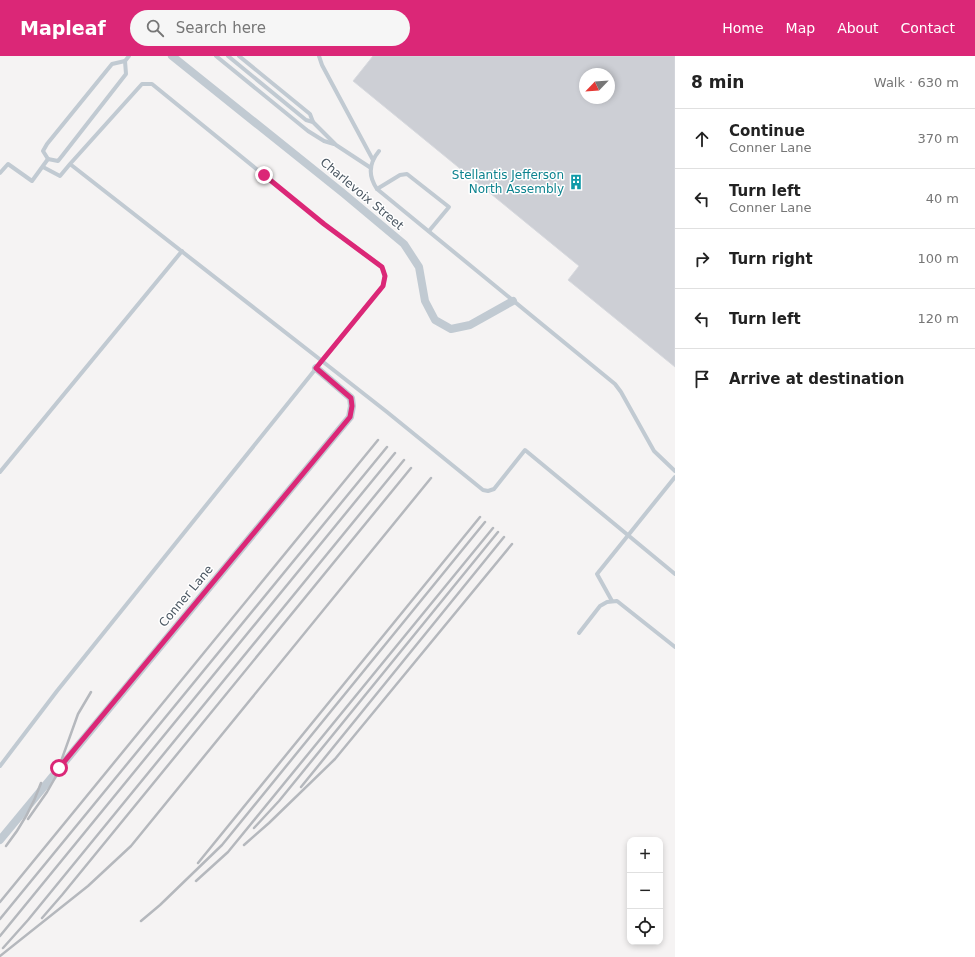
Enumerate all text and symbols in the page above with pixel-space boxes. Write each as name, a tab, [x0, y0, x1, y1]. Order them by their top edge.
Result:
search box	[130, 10, 410, 46]
text: Mapleaf	[20, 17, 106, 39]
icon: search	[144, 17, 166, 39]
text: Search here	[176, 19, 266, 37]
text: Home	[722, 20, 764, 36]
text: Map	[786, 20, 815, 36]
text: About	[837, 20, 879, 36]
text: Contact	[901, 20, 955, 36]
north arrow	[579, 68, 615, 104]
text: 8 min	[691, 72, 744, 92]
text: Walk · 630 m	[874, 75, 959, 90]
text: Continue	[729, 122, 805, 140]
icon: ahead	[691, 128, 713, 150]
text: 370 m	[917, 131, 959, 146]
text: Conner Lane	[729, 140, 811, 155]
street label: Charlevoix Street	[318, 155, 407, 233]
route end	[255, 166, 273, 184]
place label: Stellantis Jefferson North Assembly	[452, 168, 564, 196]
building icon: Stellantis Jefferson North Assembly	[567, 173, 585, 191]
text: Turn left	[729, 182, 801, 200]
icon: left	[691, 188, 713, 210]
text: 40 m	[926, 191, 959, 206]
text: Conner Lane	[729, 200, 811, 215]
icon: right	[691, 248, 713, 270]
text: Turn right	[729, 250, 813, 268]
text: 100 m	[917, 251, 959, 266]
icon: left	[691, 308, 713, 330]
text: Turn left	[729, 310, 801, 328]
text: 120 m	[917, 311, 959, 326]
icon: arrive	[691, 368, 713, 390]
text: Arrive at destination	[729, 370, 904, 388]
street label: Conner Lane	[156, 562, 216, 630]
route start	[50, 759, 68, 777]
map controls	[627, 837, 663, 945]
button: +	[627, 837, 663, 873]
button: −	[627, 873, 663, 909]
button: locate	[627, 909, 663, 945]

